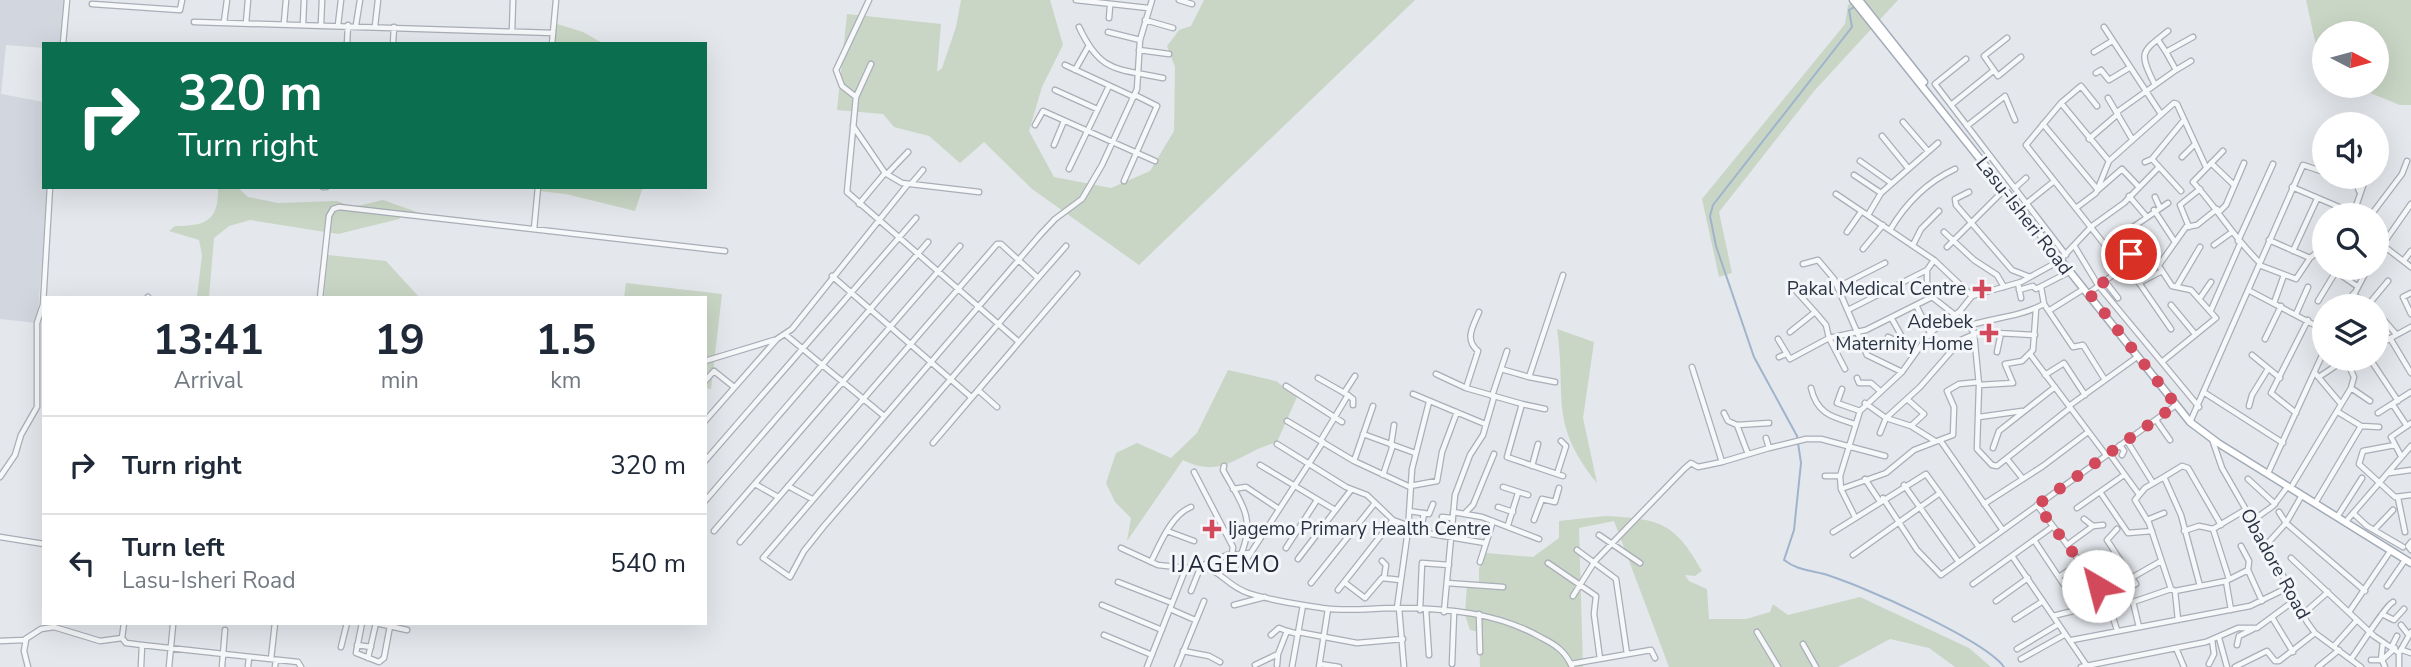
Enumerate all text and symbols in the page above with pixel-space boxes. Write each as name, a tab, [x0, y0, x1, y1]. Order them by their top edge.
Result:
north arrow	[2312, 21, 2389, 98]
map controls	[2312, 21, 2389, 371]
text: 320 m	[178, 60, 322, 127]
icon: right	[63, 70, 154, 161]
button: sound	[2312, 112, 2389, 189]
text: Turn right	[178, 124, 318, 167]
street label: Lasu-Isheri Road	[1970, 151, 2078, 281]
button: search	[2312, 203, 2389, 280]
pin	[2101, 224, 2161, 284]
icon: arrive	[2112, 235, 2150, 273]
place label: Pakal Medical Centre	[1787, 276, 1966, 302]
marker: Pakal Medical Centre	[1972, 279, 1992, 299]
button: layers	[2312, 294, 2389, 371]
place label: Adebek Maternity Home	[1835, 309, 1973, 357]
text: 13:41	[153, 312, 264, 369]
text: 19	[374, 312, 425, 369]
text: 1.5	[536, 312, 596, 369]
marker: Adebek Maternity Home	[1979, 323, 1999, 343]
text: Arrival	[174, 365, 243, 396]
text: min	[381, 365, 419, 396]
text: km	[550, 365, 582, 396]
icon: right	[63, 446, 101, 484]
text: Turn right	[122, 448, 241, 483]
text: 320 m	[610, 448, 686, 483]
street label: Obadore Road	[2234, 504, 2316, 624]
place label: Ijagemo Primary Health Centre	[1228, 516, 1491, 542]
marker: Ijagemo Primary Health Centre	[1202, 519, 1222, 539]
text: Turn left	[122, 530, 225, 565]
icon: left	[63, 544, 101, 582]
text: 540 m	[610, 546, 686, 581]
district label: IJAGEMO	[1170, 549, 1282, 580]
position arrow	[2061, 549, 2135, 623]
text: Lasu-Isheri Road	[122, 565, 296, 596]

